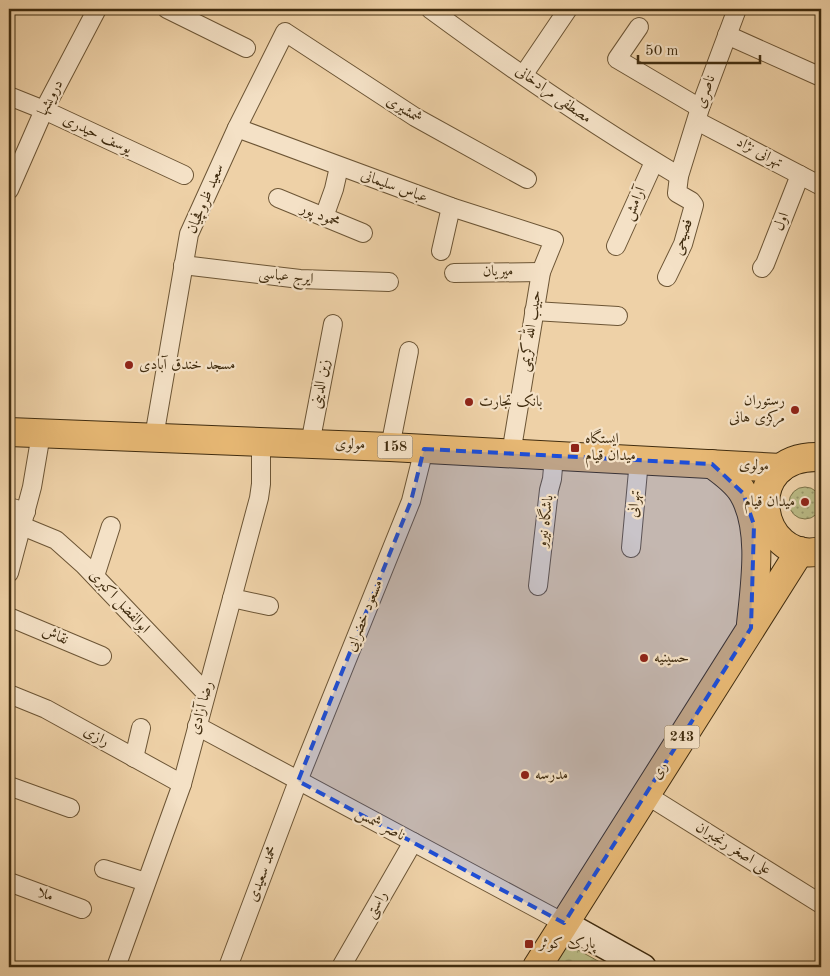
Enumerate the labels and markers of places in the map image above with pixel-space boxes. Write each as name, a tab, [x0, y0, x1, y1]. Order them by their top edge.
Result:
place label: مسجد خندق آبادی	[139, 355, 235, 373]
marker: مسجد خندق آبادی	[123, 359, 135, 371]
place label: بانک تجارت	[479, 393, 542, 410]
place label: رستوران مرکزی هانی	[729, 394, 785, 428]
marker: بانک تجارت	[463, 396, 475, 408]
marker: رستوران مرکزی هانی	[789, 404, 801, 416]
place label: ایستگاه میدان قیام	[585, 428, 636, 468]
marker: ایستگاه میدان قیام	[569, 442, 581, 454]
place label: میدان قیام	[744, 495, 795, 514]
marker: میدان قیام	[799, 496, 811, 508]
place label: حسینیه	[654, 651, 689, 666]
marker: حسینیه	[638, 652, 650, 664]
place label: مدرسه	[535, 768, 568, 783]
marker: مدرسه	[519, 769, 531, 781]
place label: پارک کوثر	[537, 936, 597, 954]
marker: پارک کوثر	[523, 938, 535, 950]

